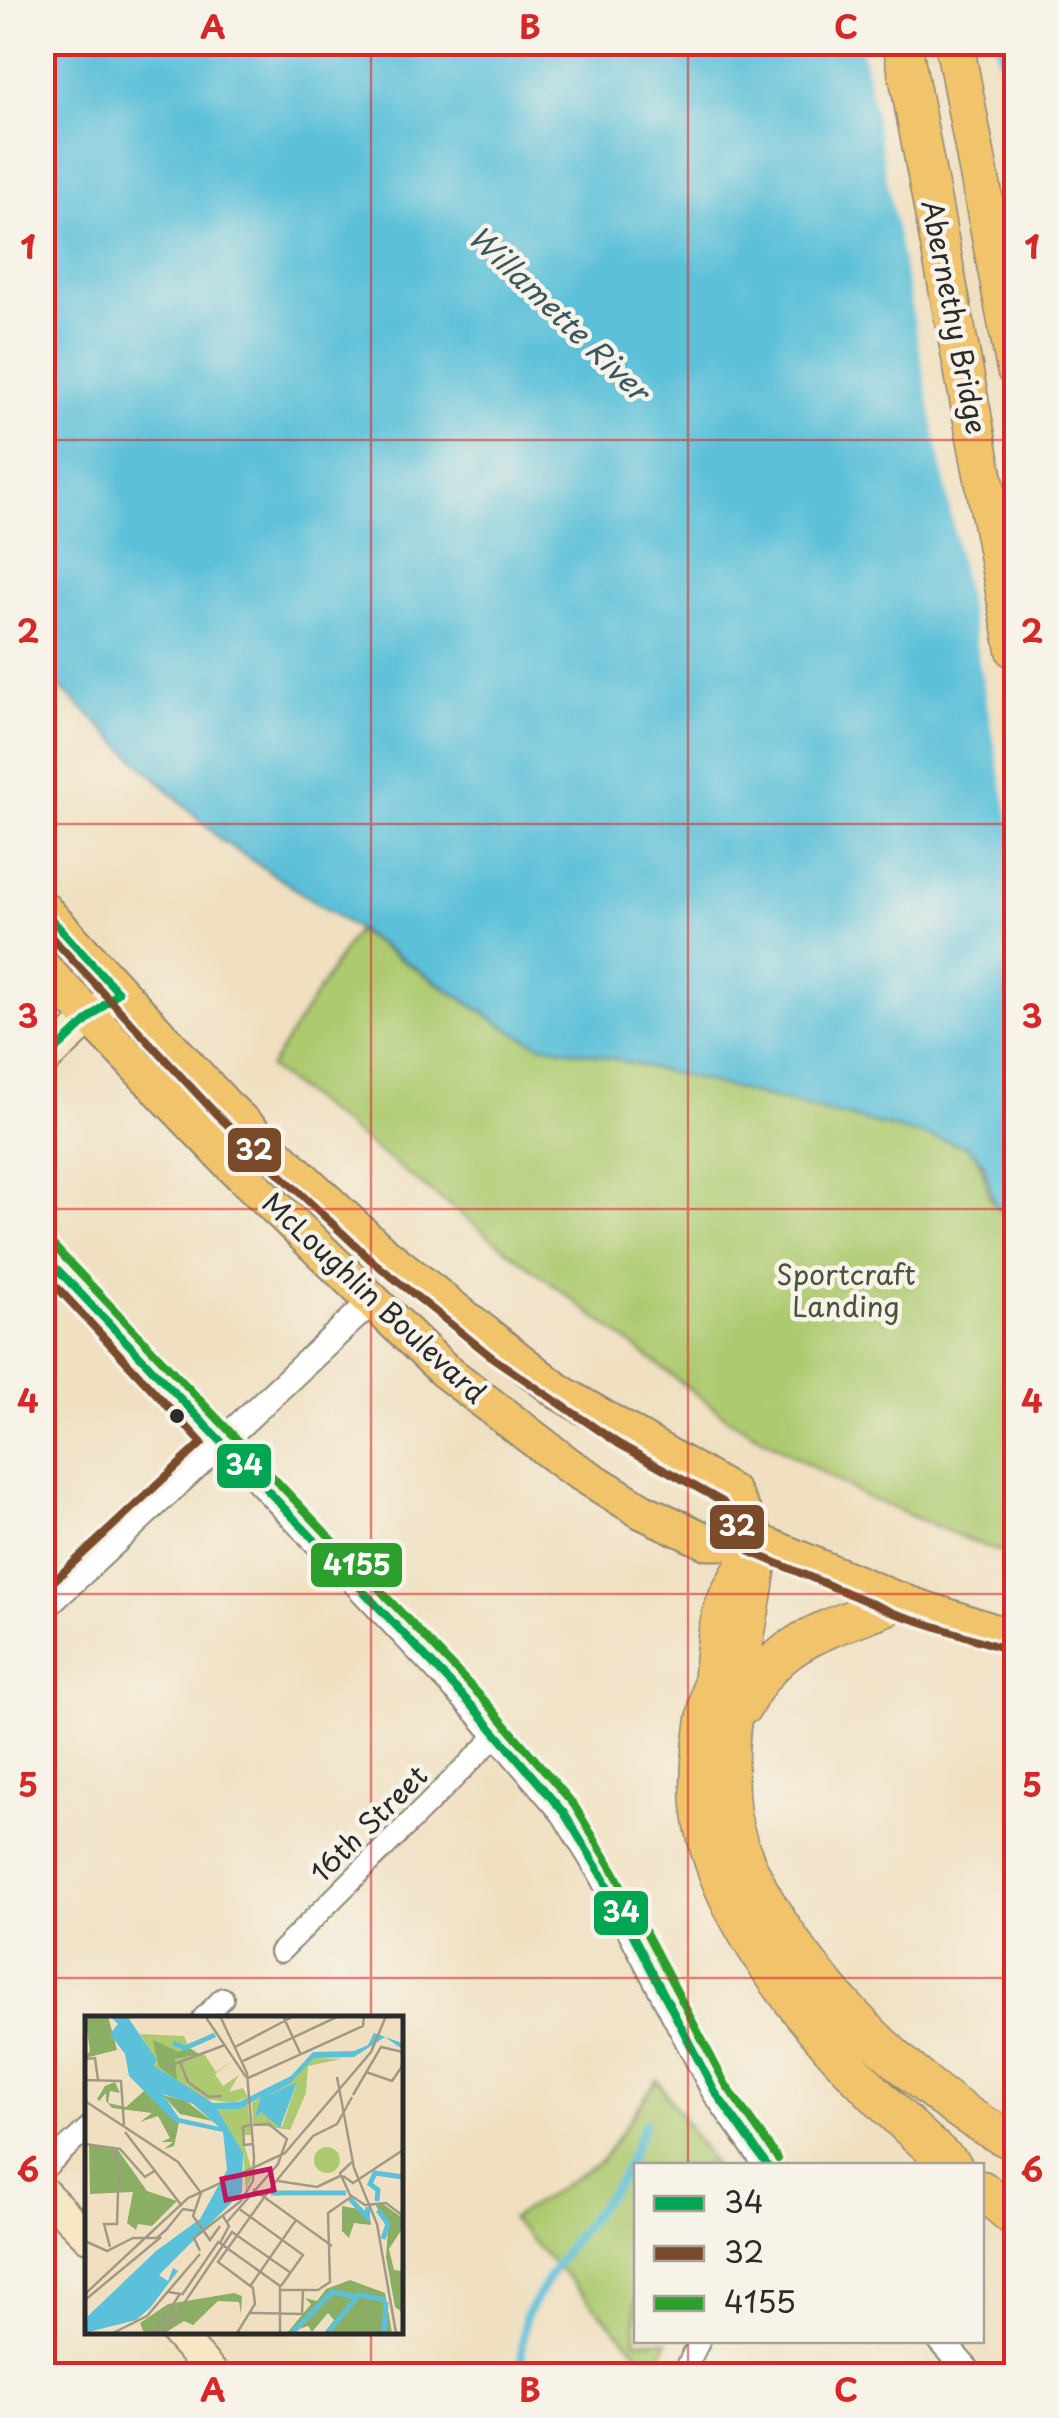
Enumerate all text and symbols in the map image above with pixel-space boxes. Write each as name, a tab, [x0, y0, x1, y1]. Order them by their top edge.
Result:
text: A	[200, 2, 226, 50]
text: B	[519, 2, 541, 50]
text: C	[834, 2, 858, 50]
street label: Abernethy Bridge	[912, 196, 999, 438]
water label: Willamette River	[459, 214, 664, 414]
text: 1	[20, 222, 36, 270]
text: 1	[1024, 222, 1040, 270]
text: 2	[17, 606, 39, 654]
text: 2	[1021, 606, 1043, 654]
text: 3	[18, 991, 38, 1039]
text: 3	[1022, 991, 1042, 1039]
line badge: 32	[226, 1126, 283, 1174]
text: 32	[235, 1127, 273, 1170]
street label: McLoughlin Boulevard	[253, 1181, 497, 1412]
park label: Sportcraft Landing	[776, 1252, 916, 1327]
text: 4	[17, 1376, 39, 1424]
text: 4	[1021, 1376, 1043, 1424]
unlabelled marker	[167, 1406, 187, 1426]
line badge: 34	[215, 1442, 273, 1490]
text: 34	[225, 1442, 263, 1485]
line badge: 32	[708, 1503, 766, 1551]
text: 32	[718, 1503, 756, 1546]
line badge: 4155	[309, 1541, 404, 1589]
text: 4155	[323, 1542, 391, 1585]
street label: 16th Street	[299, 1754, 437, 1892]
text: 5	[18, 1760, 38, 1808]
text: 5	[1022, 1760, 1042, 1808]
line badge: 34	[592, 1889, 650, 1937]
text: 34	[602, 1889, 640, 1932]
inset map	[85, 2016, 402, 2333]
text: 6	[17, 2145, 39, 2193]
text: 6	[1021, 2145, 1043, 2193]
legend	[634, 2163, 984, 2343]
text: 34	[724, 2178, 764, 2223]
text: 32	[724, 2228, 764, 2273]
text: 4155	[724, 2278, 796, 2323]
text: A	[200, 2365, 226, 2413]
text: B	[519, 2365, 541, 2413]
text: C	[834, 2365, 858, 2413]

